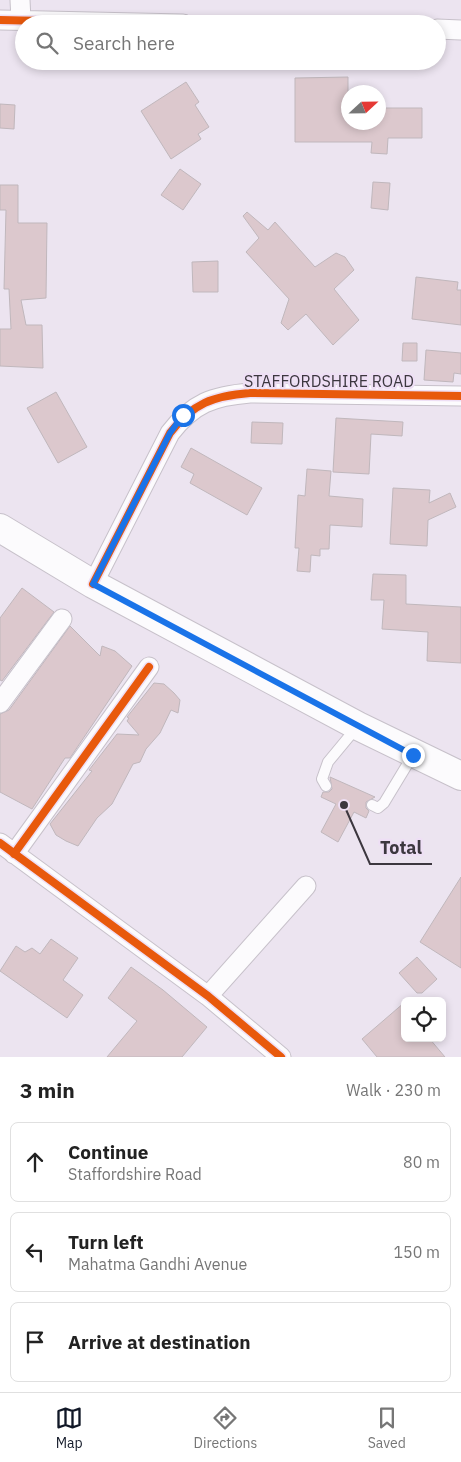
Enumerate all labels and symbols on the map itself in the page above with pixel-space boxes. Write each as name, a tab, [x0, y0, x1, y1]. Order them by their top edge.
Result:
north arrow	[341, 85, 386, 130]
street label: STAFFORDSHIRE ROAD	[244, 371, 414, 391]
route start	[172, 404, 195, 427]
route end	[402, 744, 425, 767]
callout: Total	[370, 831, 432, 864]
text: Total	[380, 836, 423, 859]

